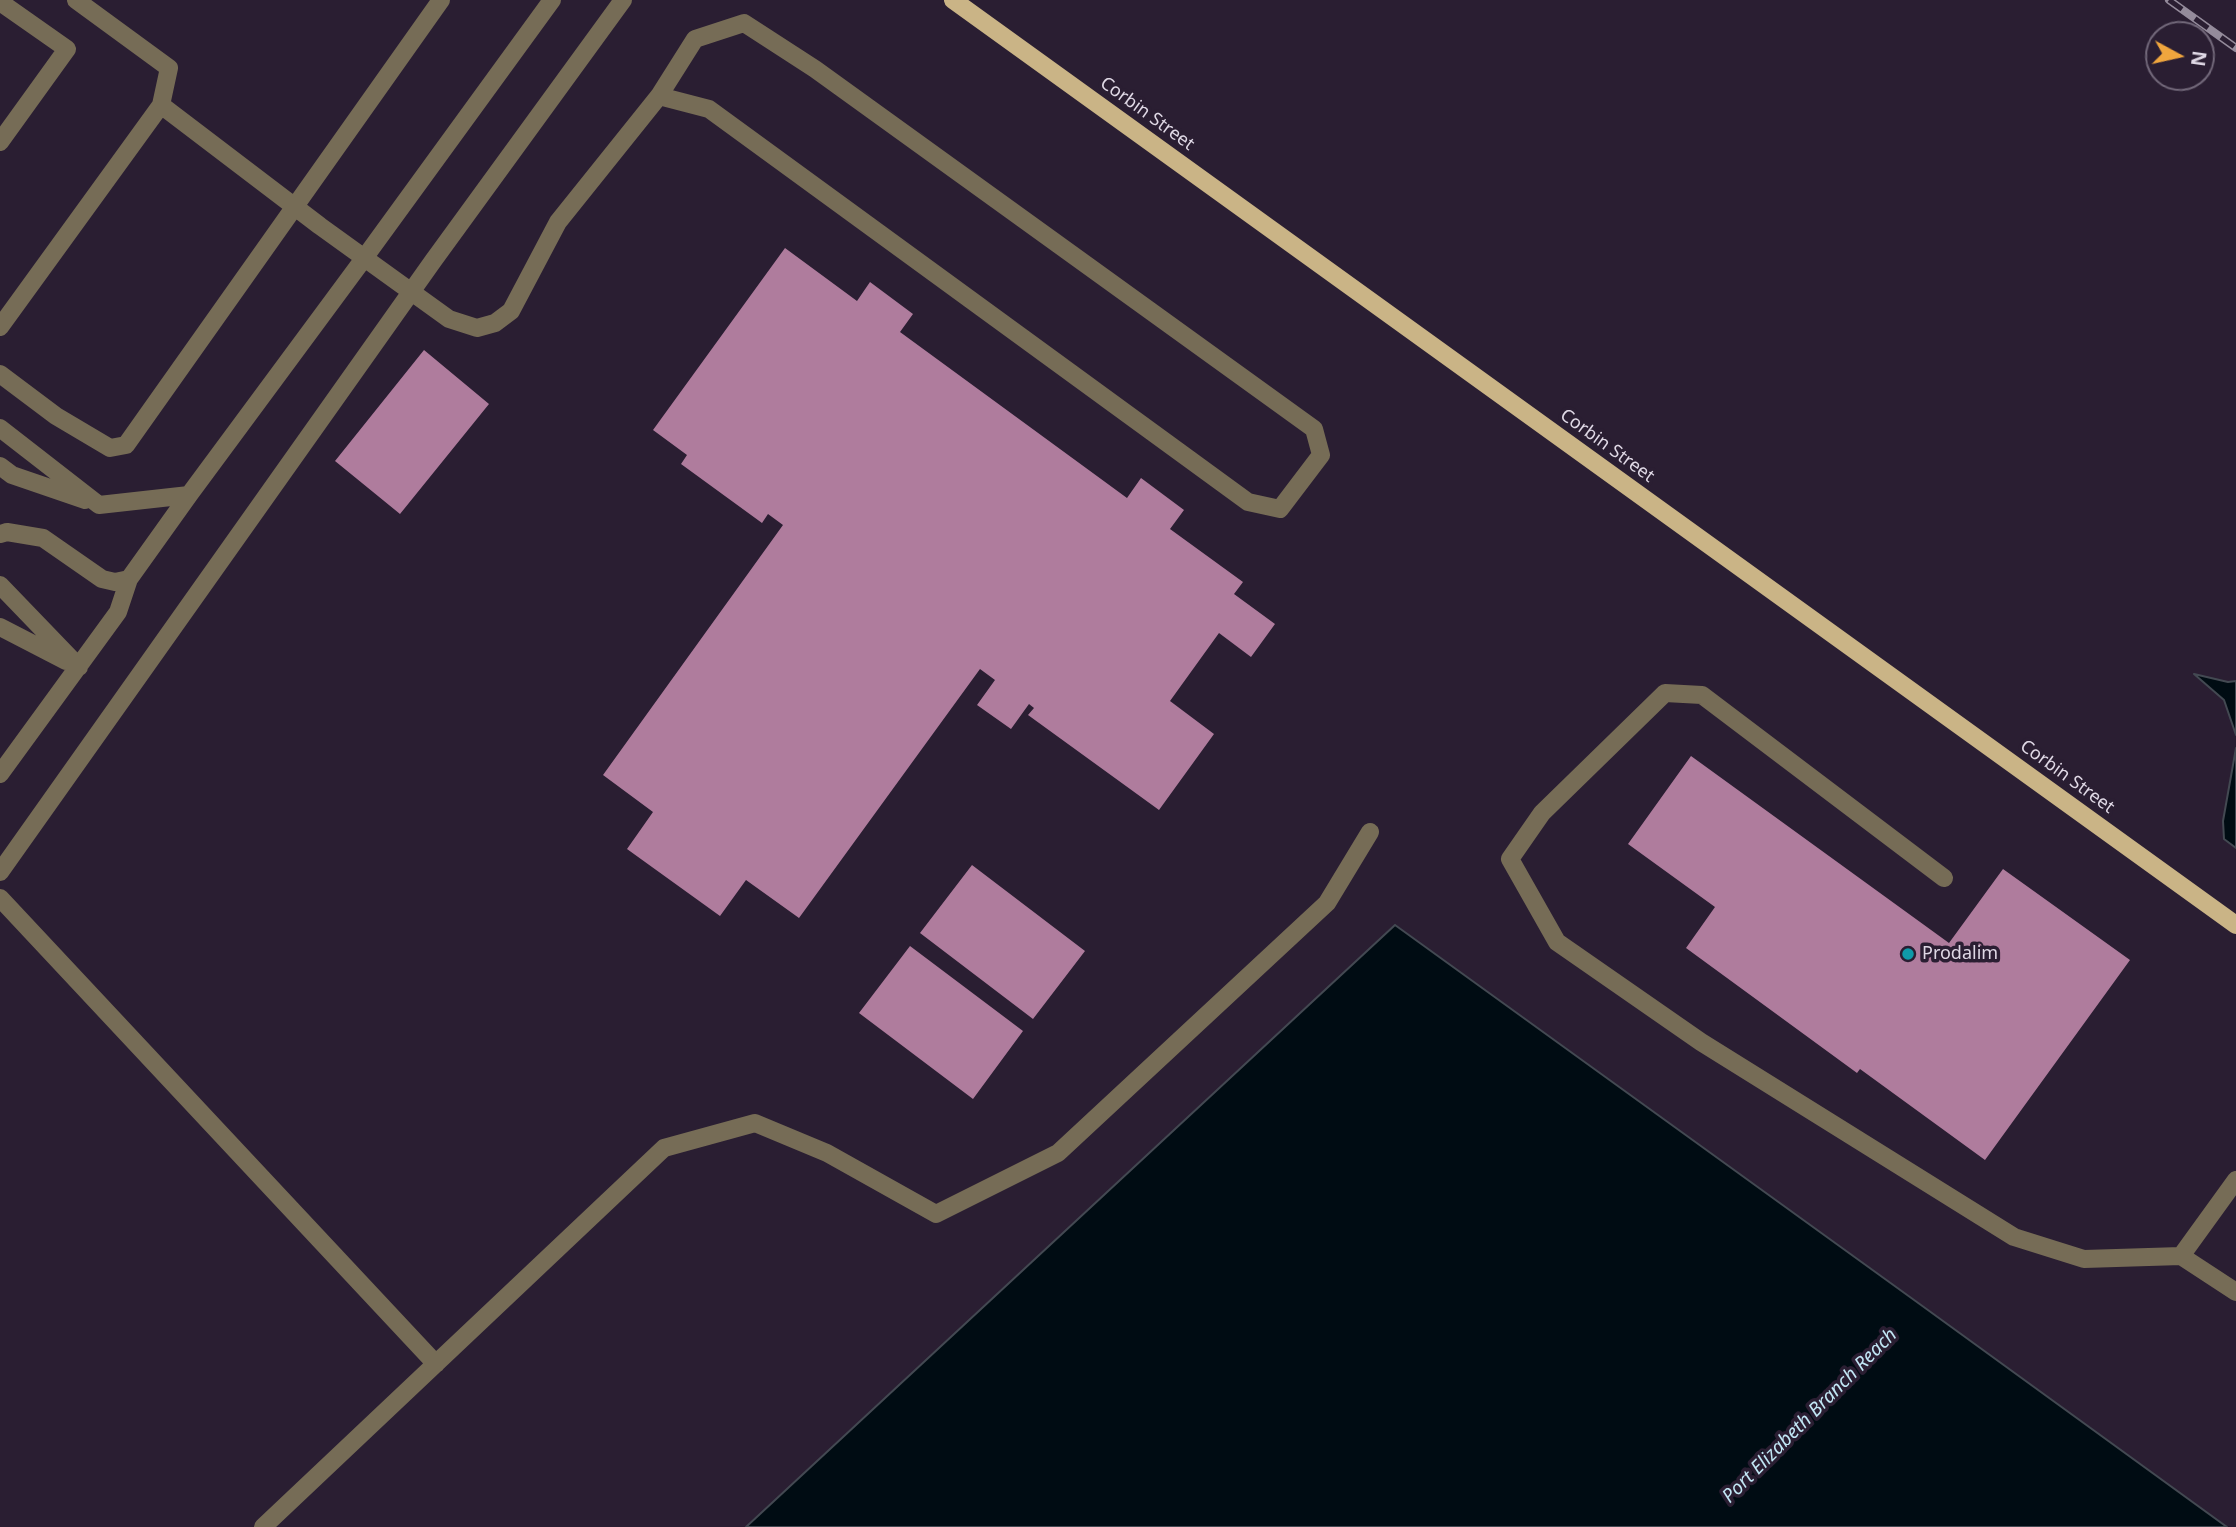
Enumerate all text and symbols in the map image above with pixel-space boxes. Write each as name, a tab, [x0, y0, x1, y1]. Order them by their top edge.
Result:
north arrow	[2145, 21, 2215, 91]
text: N	[2185, 49, 2213, 68]
street label: Corbin Street	[1096, 73, 1198, 155]
street label: Corbin Street	[1556, 405, 1658, 487]
street label: Corbin Street	[2016, 736, 2118, 818]
place label: Prodalim	[1922, 943, 1998, 965]
marker: Prodalim	[1900, 946, 1916, 962]
water label: Port Elizabeth Branch Reach	[1718, 1324, 1902, 1508]

